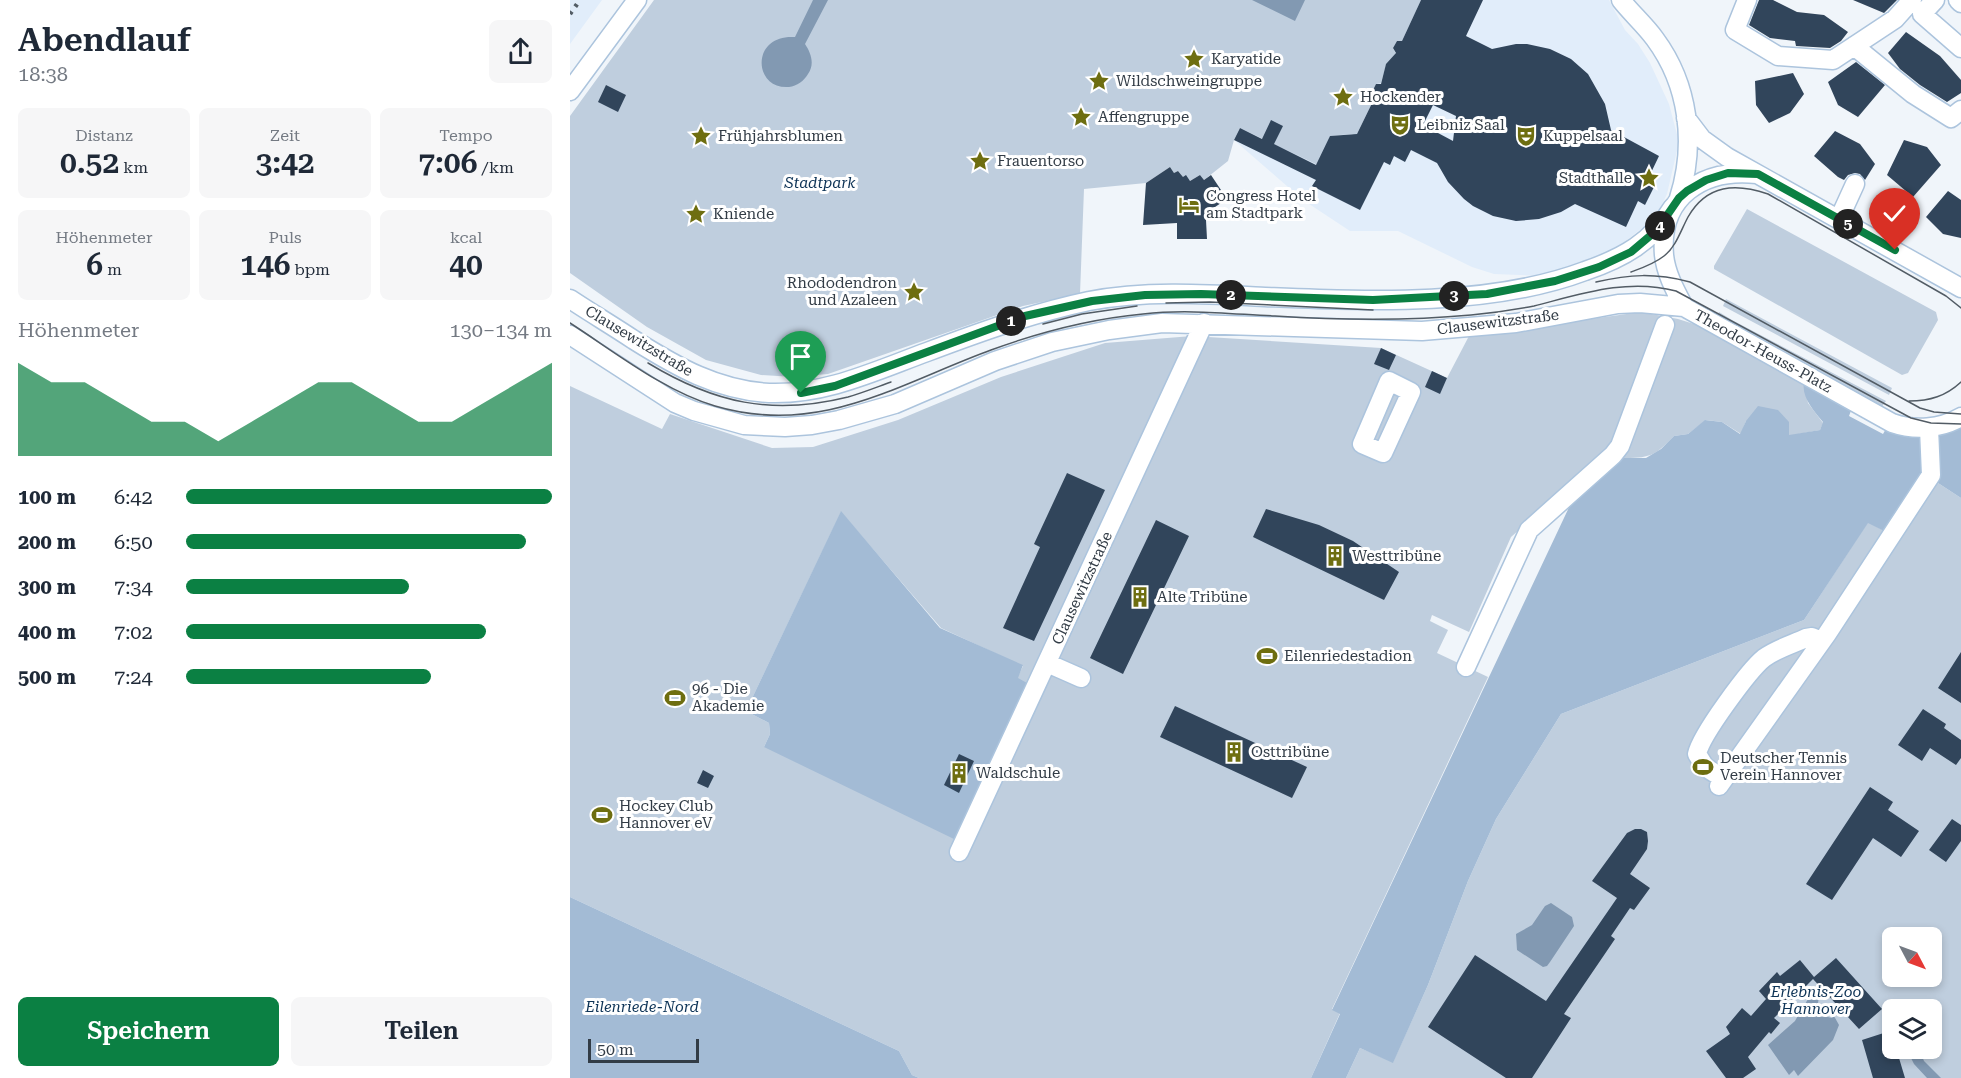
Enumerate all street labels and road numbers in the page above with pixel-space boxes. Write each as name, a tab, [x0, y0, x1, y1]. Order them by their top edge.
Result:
street label: Clausewitzstraße	[582, 302, 696, 380]
street label: Clausewitzstraße	[1436, 306, 1560, 338]
street label: Theodor-Heuss-Platz	[1691, 306, 1835, 396]
street label: Clausewitzstraße	[1048, 529, 1116, 647]

